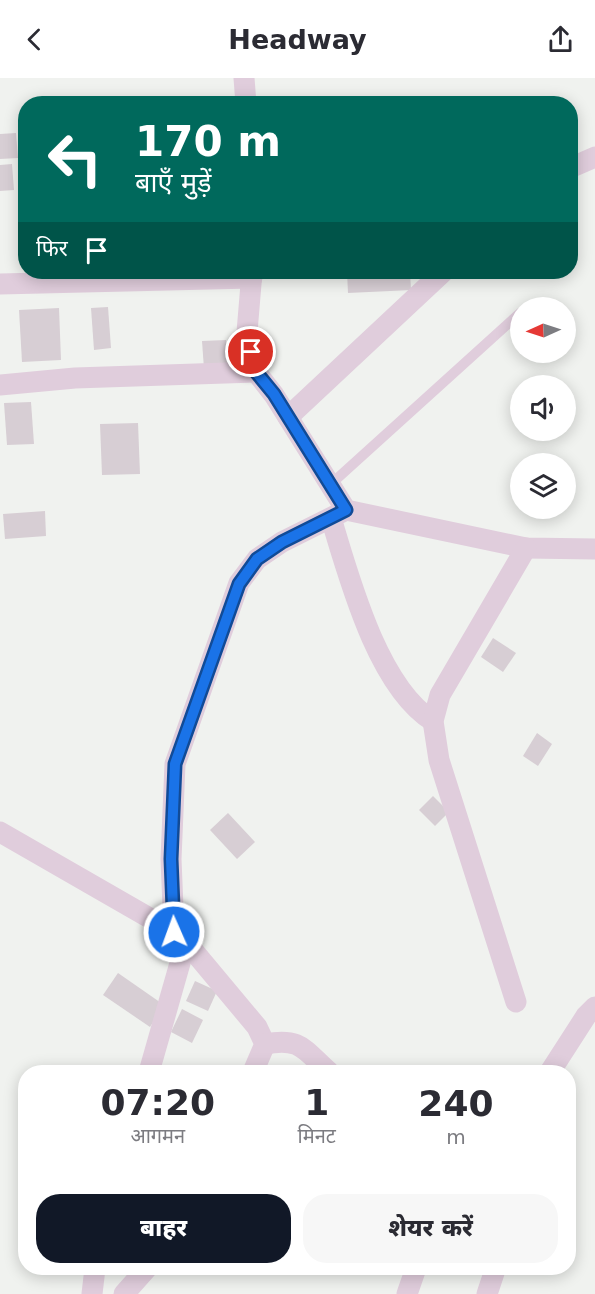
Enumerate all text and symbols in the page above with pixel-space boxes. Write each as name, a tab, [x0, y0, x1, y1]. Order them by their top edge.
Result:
icon: back	[18, 23, 51, 56]
icon: share	[544, 23, 577, 56]
text: Headway	[228, 24, 367, 55]
text: 170 m	[135, 117, 281, 166]
icon: left	[36, 120, 114, 198]
text: बाएँ मुड़ें	[135, 167, 212, 198]
icon: arrive	[80, 234, 113, 267]
text: फिर	[36, 236, 68, 261]
north arrow	[510, 297, 576, 363]
map controls	[510, 297, 576, 519]
pin	[225, 326, 276, 377]
icon: arrive	[234, 335, 267, 368]
button: sound	[510, 375, 576, 441]
button: layers	[510, 453, 576, 519]
position arrow	[142, 900, 206, 964]
text: 07:20	[100, 1082, 215, 1123]
text: 1	[304, 1082, 329, 1123]
text: 240	[418, 1083, 493, 1124]
text: आगमन	[130, 1124, 185, 1148]
text: मिनट	[298, 1124, 336, 1148]
text: m	[446, 1125, 466, 1149]
button: बाहर	[36, 1194, 291, 1263]
button: शेयर करें	[303, 1194, 558, 1263]

